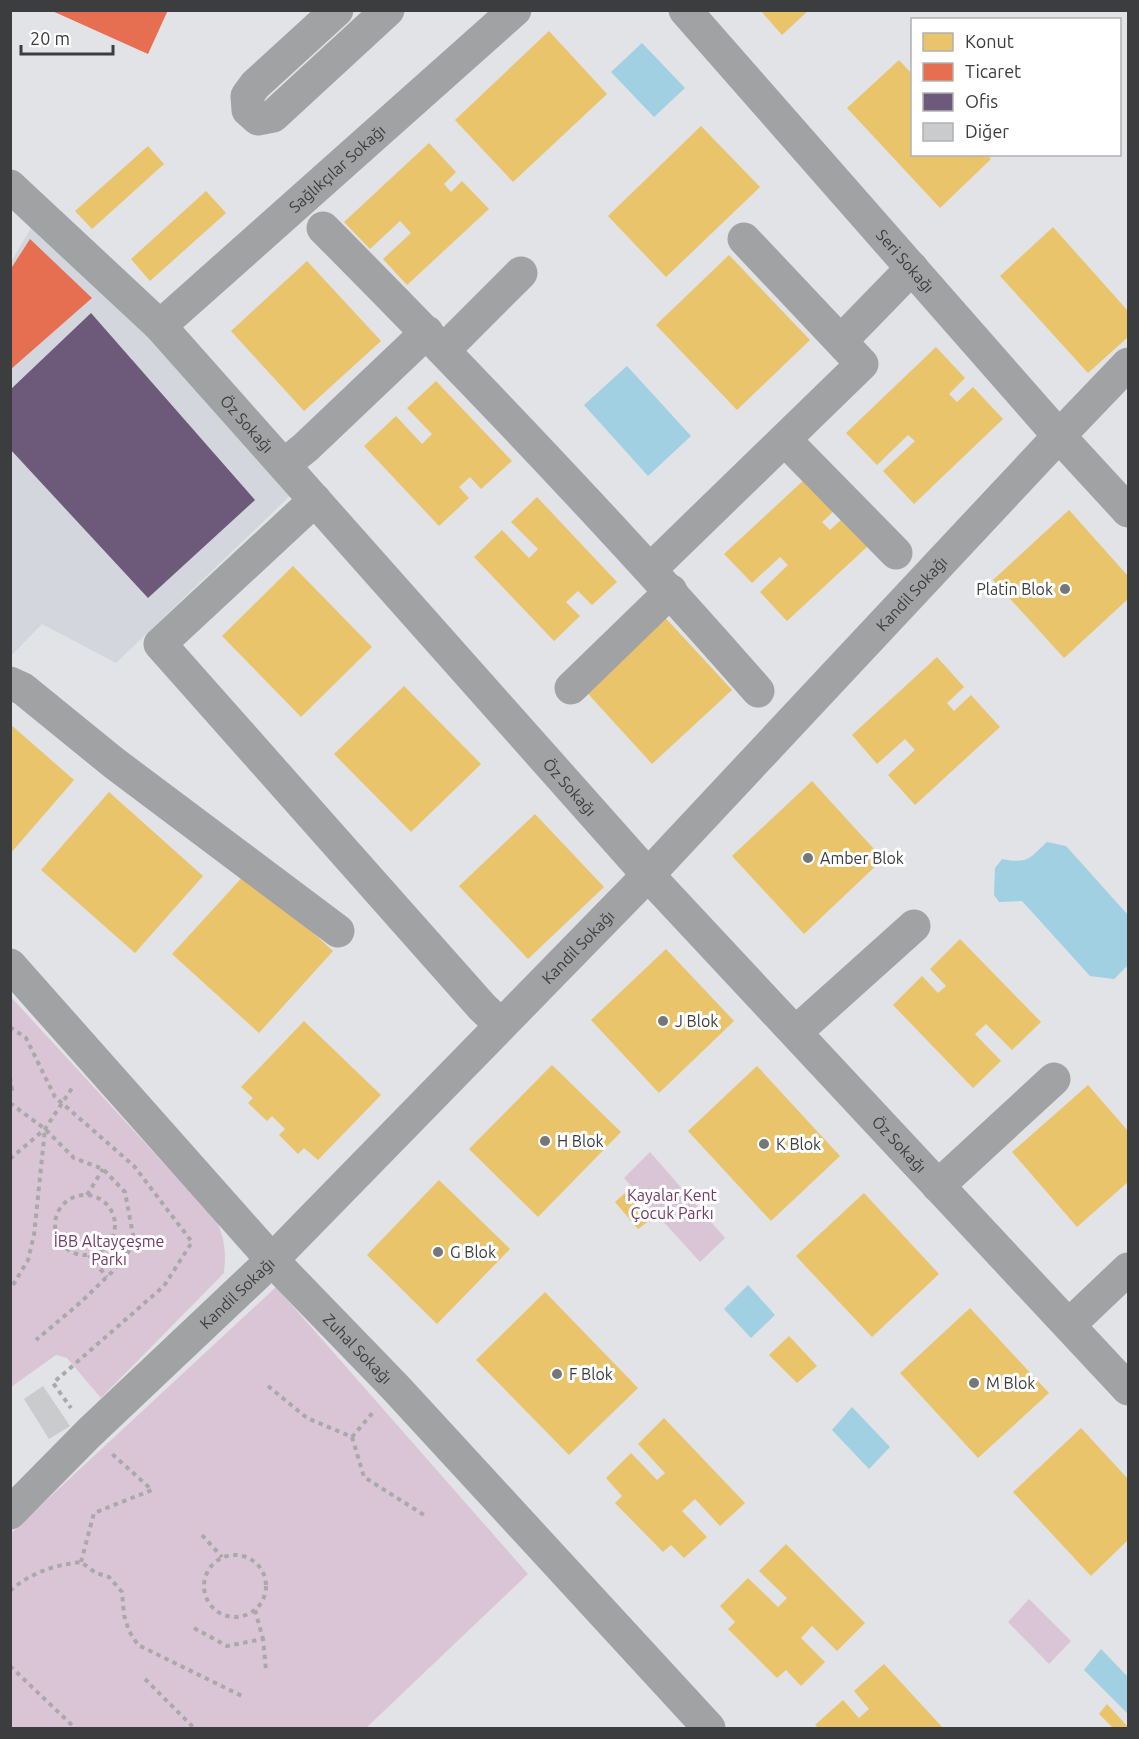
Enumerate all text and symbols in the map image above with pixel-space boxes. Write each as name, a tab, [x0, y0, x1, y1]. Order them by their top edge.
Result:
scale bar	[21, 18, 112, 56]
legend	[911, 18, 1121, 156]
text: 20 m	[30, 28, 70, 48]
text: Konut	[965, 31, 1014, 51]
text: Ticaret	[965, 61, 1021, 81]
text: Ofis	[965, 91, 998, 111]
street label: Sağlıkçılar Sokağı	[285, 121, 389, 216]
text: Diğer	[965, 121, 1009, 141]
street label: Seri Sokağı	[873, 226, 938, 296]
street label: Öz Sokağı	[217, 391, 277, 456]
street label: Kandil Sokağı	[872, 553, 951, 634]
place label: Platin Blok	[976, 580, 1053, 598]
marker: Platin Blok	[1058, 582, 1072, 596]
street label: Öz Sokağı	[540, 755, 600, 819]
place label: Amber Blok	[820, 849, 904, 867]
marker: Amber Blok	[801, 851, 815, 865]
street label: Kandil Sokağı	[538, 906, 618, 987]
place label: J Blok	[675, 1012, 718, 1030]
marker: J Blok	[656, 1014, 670, 1028]
street label: Öz Sokağı	[869, 1112, 930, 1176]
place label: H Blok	[557, 1132, 604, 1150]
marker: H Blok	[538, 1134, 552, 1148]
place label: K Blok	[776, 1135, 821, 1153]
marker: K Blok	[757, 1137, 771, 1151]
park label: Kayalar Kent Çocuk Parkı	[627, 1186, 718, 1222]
park label: İBB Altayçeşme Parkı	[54, 1232, 164, 1268]
place label: G Blok	[450, 1243, 496, 1261]
marker: G Blok	[431, 1245, 445, 1259]
street label: Kandil Sokağı	[196, 1254, 278, 1332]
street label: Zuhal Sokağı	[320, 1310, 396, 1387]
place label: F Blok	[569, 1365, 613, 1383]
marker: F Blok	[550, 1367, 564, 1381]
place label: M Blok	[986, 1374, 1035, 1392]
marker: M Blok	[967, 1376, 981, 1390]

